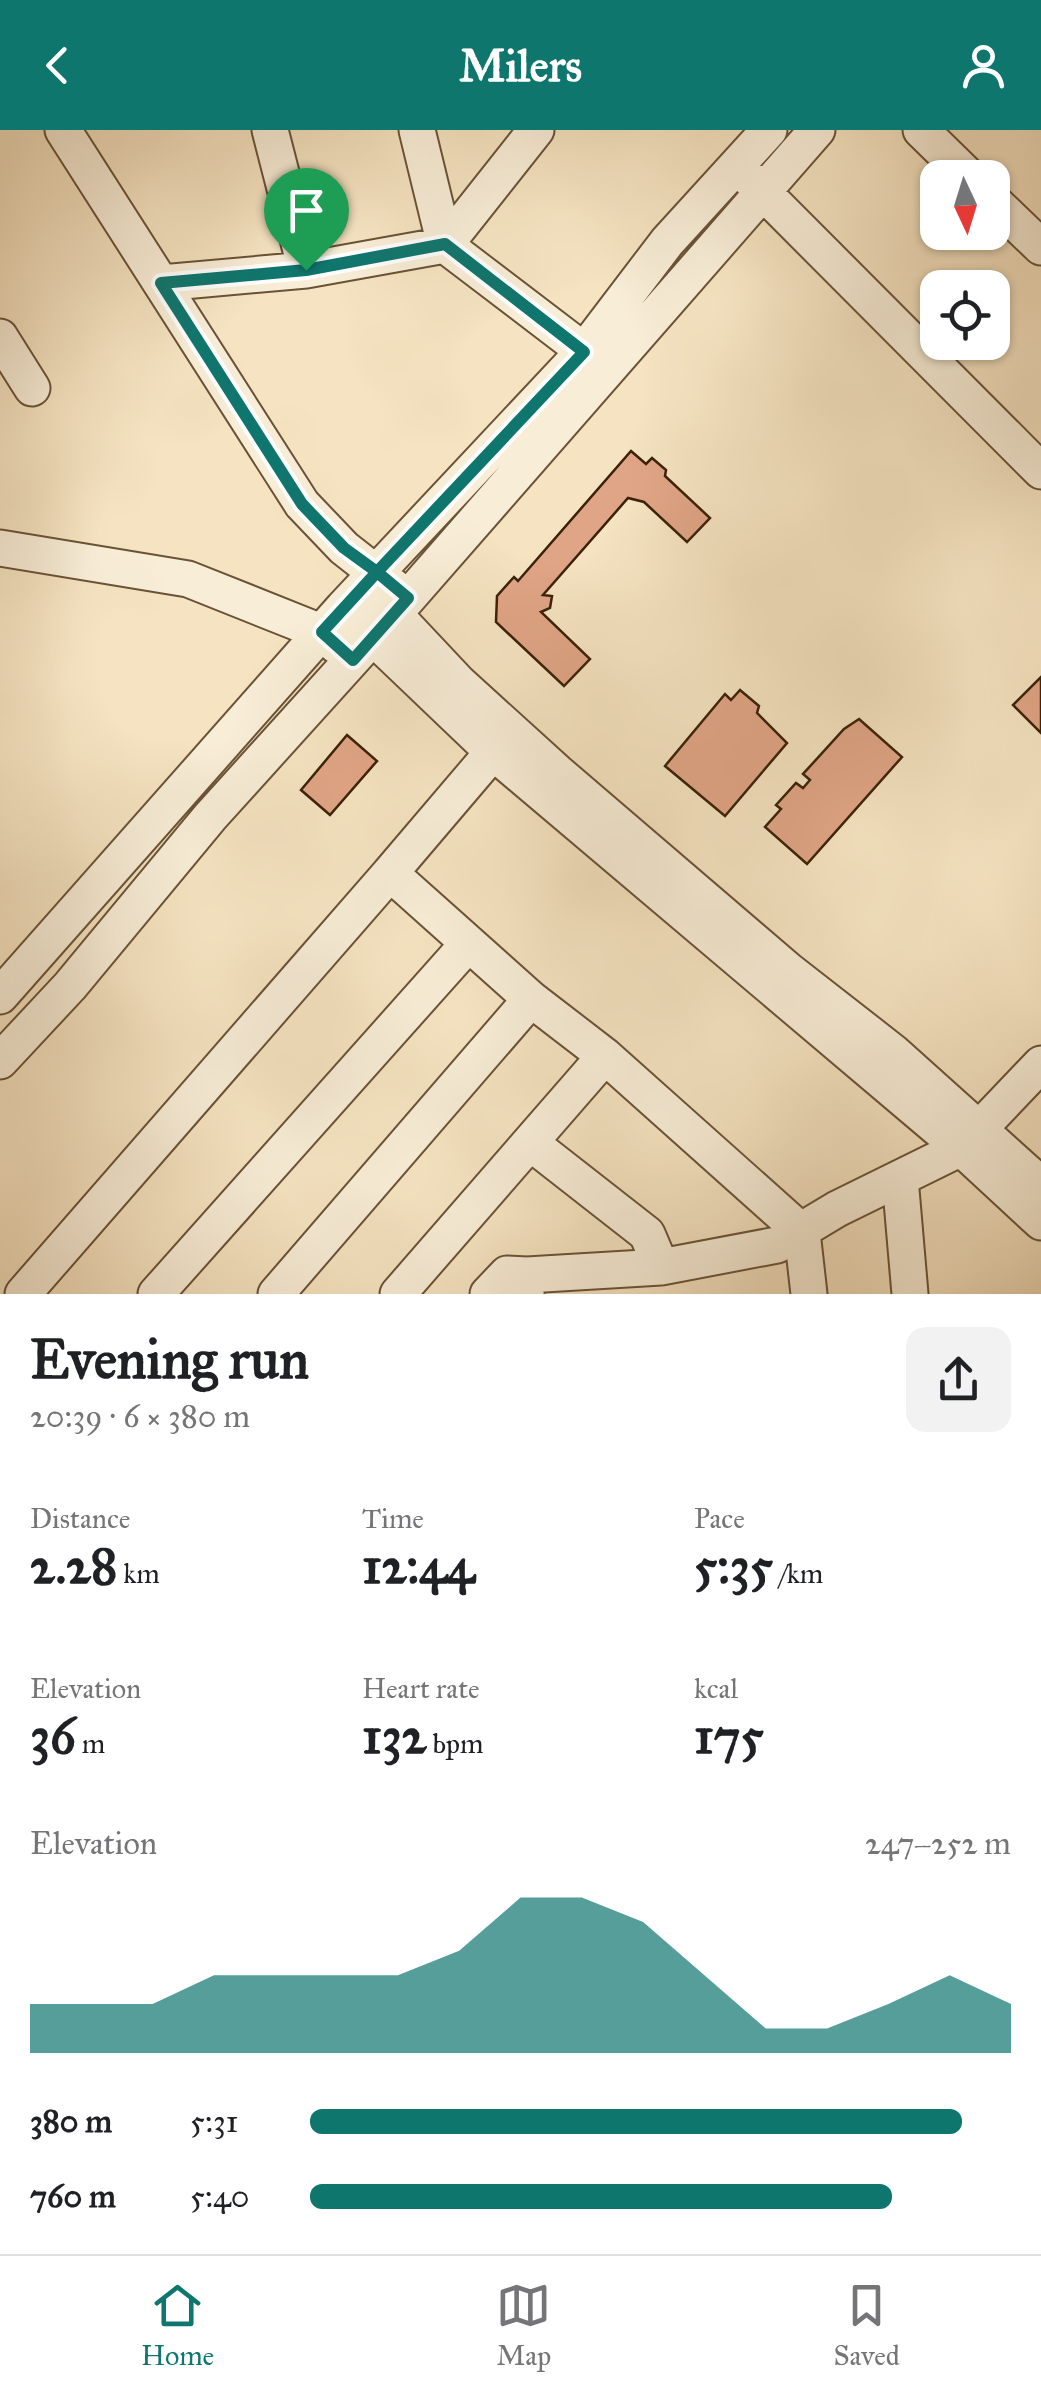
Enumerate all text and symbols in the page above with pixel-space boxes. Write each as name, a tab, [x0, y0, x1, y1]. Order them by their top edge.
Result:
icon: back	[30, 38, 85, 93]
text: Milers	[459, 38, 582, 93]
icon: person	[956, 38, 1011, 93]
north arrow	[920, 160, 1010, 250]
map controls	[920, 160, 1010, 360]
pin	[264, 168, 349, 271]
icon: arrive	[279, 183, 334, 238]
button: locate	[920, 270, 1010, 360]
text: Evening run	[30, 1326, 309, 1393]
button: share	[906, 1327, 1011, 1432]
text: 20:39 · 6 × 380 m	[30, 1397, 250, 1436]
text: Distance	[30, 1501, 130, 1536]
text: Time	[362, 1501, 424, 1536]
text: Pace	[694, 1501, 745, 1536]
text: 2.28	[30, 1536, 117, 1597]
text: 12:44	[362, 1536, 475, 1597]
text: 5:35	[694, 1536, 773, 1597]
text: km	[117, 1556, 160, 1591]
text: /km	[773, 1556, 823, 1591]
text: Elevation	[30, 1671, 141, 1706]
text: Heart rate	[362, 1671, 480, 1706]
text: kcal	[694, 1671, 738, 1706]
text: 36	[30, 1706, 76, 1767]
text: 132	[362, 1706, 426, 1767]
text: 175	[694, 1706, 764, 1767]
text: m	[76, 1726, 105, 1761]
text: bpm	[426, 1726, 483, 1761]
text: Elevation	[30, 1824, 157, 1863]
text: 247–252 m	[865, 1824, 1011, 1863]
text: 380 m	[30, 2102, 112, 2141]
text: 5:31	[190, 2102, 238, 2141]
text: 760 m	[30, 2177, 116, 2216]
text: 5:40	[190, 2177, 249, 2216]
tab: Home	[141, 2278, 214, 2373]
tab: Map	[496, 2278, 551, 2373]
tab: Saved	[833, 2278, 900, 2373]

